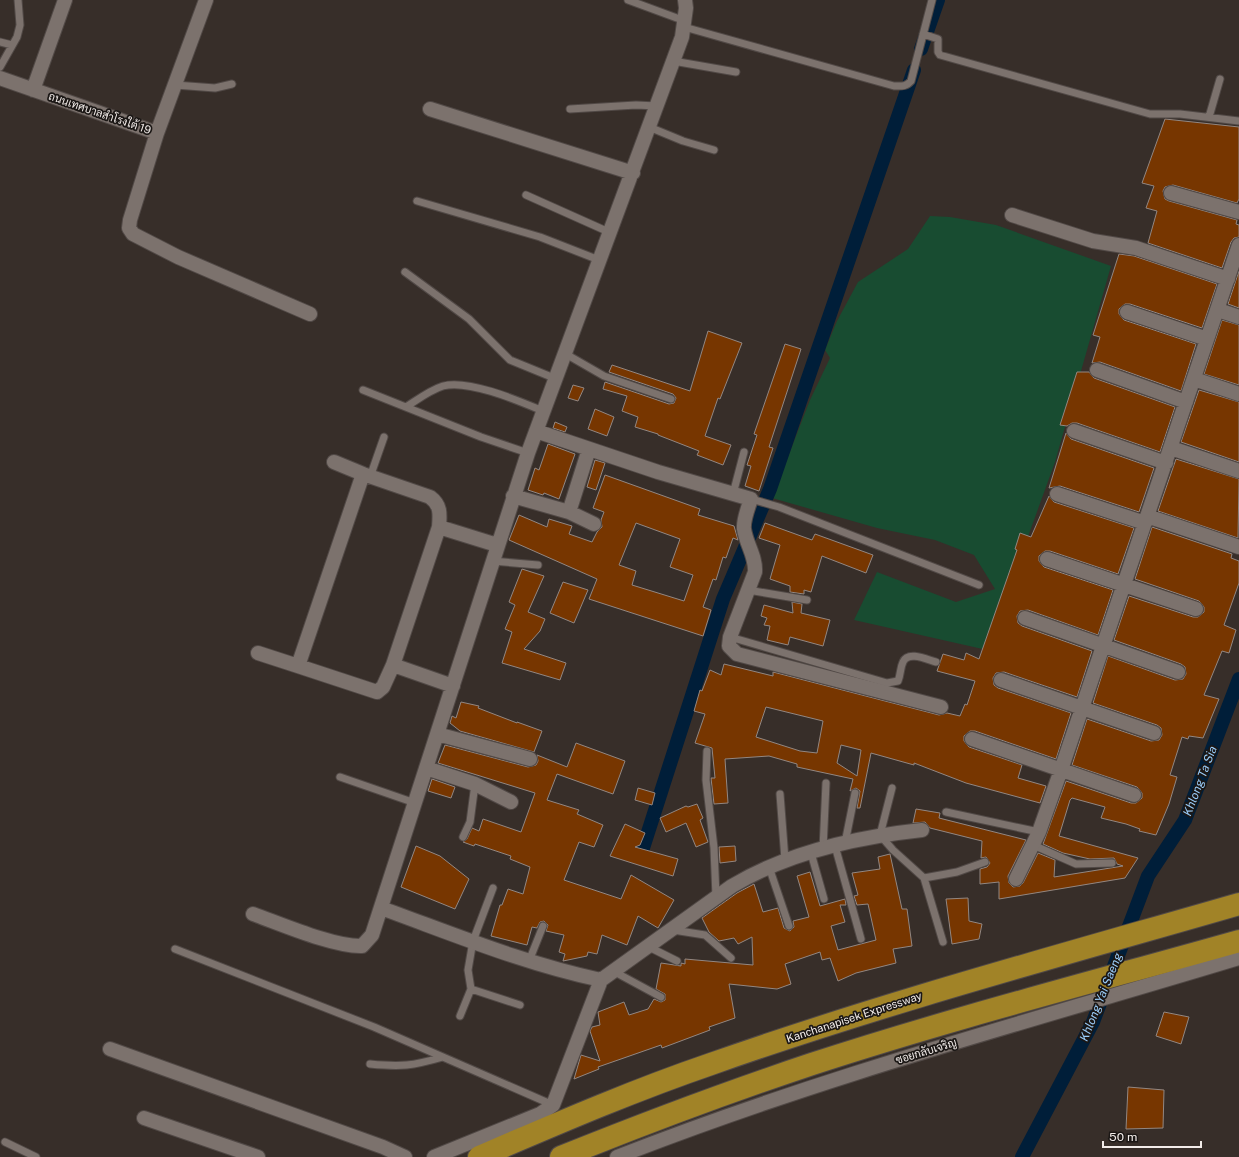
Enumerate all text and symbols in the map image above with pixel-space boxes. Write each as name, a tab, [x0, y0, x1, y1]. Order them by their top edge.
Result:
street label: ถนนเทศบาลสำโรงใต้ 19	[47, 88, 154, 136]
water label: Khlong Ta Sia	[1180, 744, 1220, 818]
water label: Khlong Yai Saeng	[1077, 950, 1125, 1043]
street label: Kanchanapisek Expressway	[785, 989, 923, 1045]
street label: ซอยกลับเจริญ	[894, 1035, 958, 1067]
scale bar	[1103, 1123, 1201, 1149]
text: 50 m	[1109, 1130, 1137, 1144]

